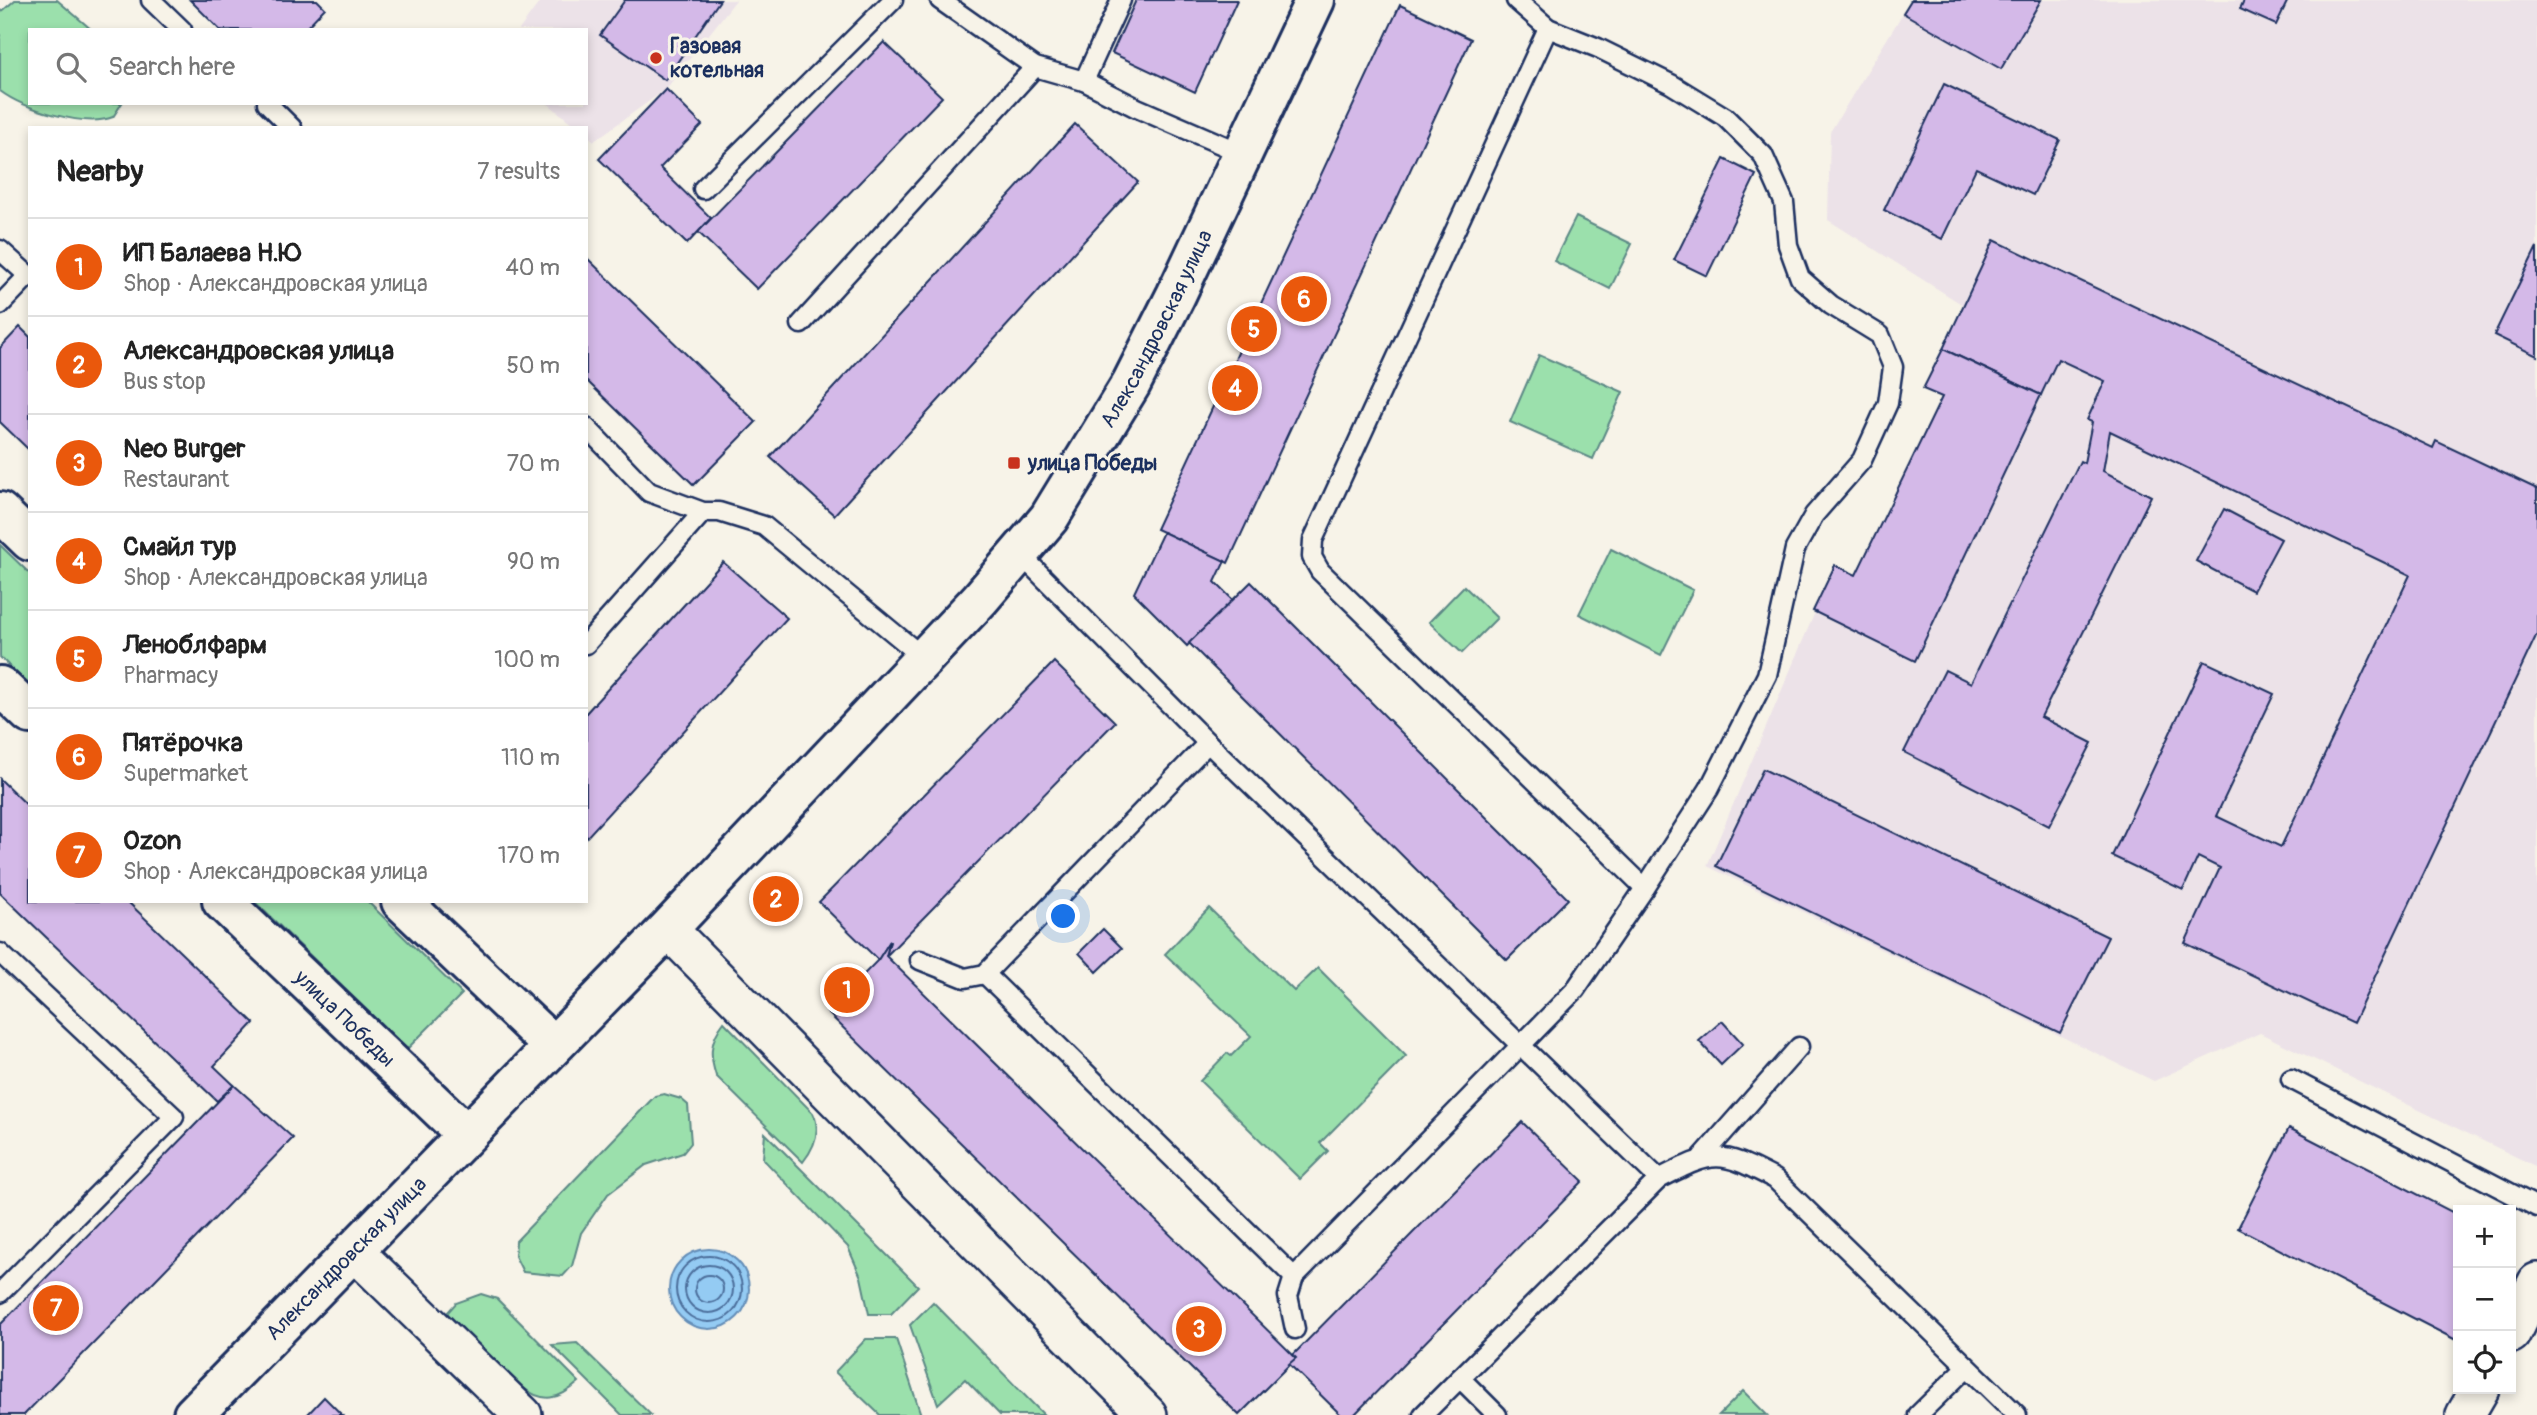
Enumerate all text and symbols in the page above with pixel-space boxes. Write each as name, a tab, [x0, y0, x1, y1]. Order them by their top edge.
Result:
search box	[28, 28, 588, 105]
place label: Газовая котельная	[670, 33, 764, 84]
icon: search	[52, 48, 90, 86]
marker: Газовая котельная	[648, 50, 664, 66]
text: Search here	[108, 51, 235, 83]
text: Nearby	[56, 153, 143, 190]
text: 7 results	[477, 157, 560, 186]
street label: Александровская улица	[1094, 225, 1218, 433]
text: ИП Балаева Н.Ю	[123, 237, 301, 269]
text: 1	[75, 253, 84, 282]
text: 40 m	[506, 253, 560, 282]
text: Shop · Александровская улица	[123, 269, 428, 298]
pin: 6	[1281, 273, 1327, 325]
pin: 5	[1231, 303, 1277, 355]
text: Александровская улица	[123, 335, 394, 367]
text: 2	[73, 351, 85, 380]
text: 50 m	[506, 351, 560, 380]
pin: 4	[1212, 362, 1258, 414]
text: Bus stop	[123, 367, 206, 396]
text: Neo Burger	[123, 433, 245, 465]
text: 3	[73, 449, 85, 478]
text: 70 m	[507, 449, 560, 478]
place label: улица Победы	[1027, 450, 1157, 477]
marker: улица Победы	[1006, 455, 1022, 471]
text: Restaurant	[123, 465, 229, 494]
text: Смайл тур	[123, 531, 236, 563]
text: 4	[72, 547, 86, 576]
text: 90 m	[507, 547, 560, 576]
text: Shop · Александровская улица	[123, 563, 428, 592]
text: Леноблфарм	[123, 629, 267, 661]
text: 5	[73, 645, 85, 674]
text: 100 m	[494, 645, 560, 674]
text: Pharmacy	[123, 661, 218, 690]
text: Пятёрочка	[123, 727, 243, 759]
text: 6	[72, 743, 86, 772]
text: 110 m	[501, 743, 560, 772]
text: Supermarket	[123, 759, 248, 788]
text: Ozon	[123, 825, 181, 857]
text: 7	[73, 841, 85, 870]
text: 170 m	[498, 841, 560, 870]
text: Shop · Александровская улица	[123, 857, 428, 886]
pin: 2	[753, 873, 799, 925]
your location	[1046, 899, 1080, 933]
street label: улица Победы	[288, 963, 401, 1073]
pin: 1	[824, 964, 870, 1016]
street label: Александровская улица	[260, 1171, 432, 1346]
map controls	[2453, 1205, 2516, 1394]
button: +	[2453, 1205, 2516, 1268]
button: −	[2453, 1268, 2516, 1331]
pin: 7	[33, 1282, 79, 1334]
pin: 3	[1176, 1303, 1222, 1355]
button: locate	[2453, 1331, 2516, 1394]

